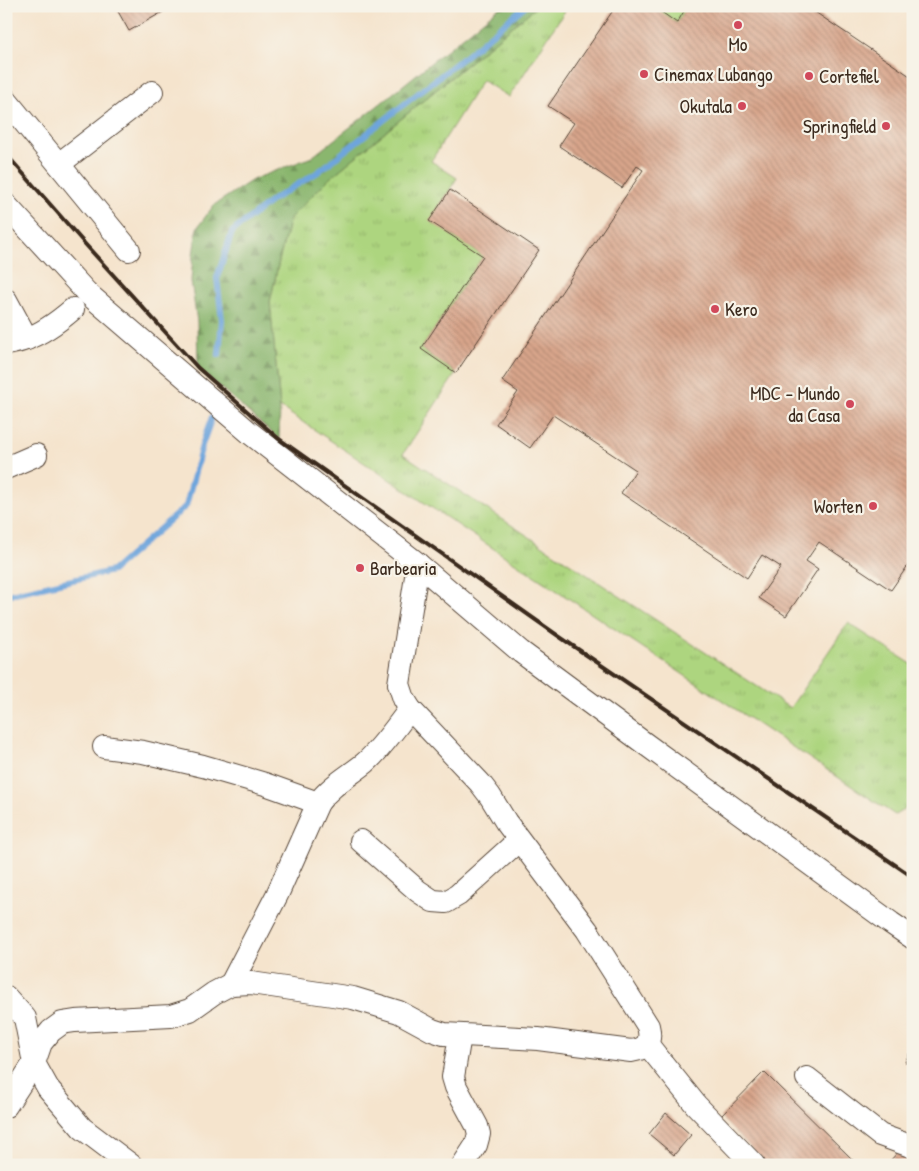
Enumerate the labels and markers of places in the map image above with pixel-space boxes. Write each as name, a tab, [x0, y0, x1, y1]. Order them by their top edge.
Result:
marker: Mo	[732, 19, 744, 31]
place label: Mo	[729, 31, 748, 57]
place label: Cinemax Lubango	[654, 61, 773, 87]
place label: Cortefiel	[819, 63, 880, 89]
marker: Cinemax Lubango	[638, 68, 650, 80]
marker: Cortefiel	[803, 70, 815, 82]
place label: Okutala	[679, 93, 733, 119]
marker: Okutala	[736, 100, 748, 112]
place label: Springfield	[803, 113, 877, 139]
marker: Springfield	[880, 120, 892, 132]
place label: Kero	[725, 296, 758, 322]
marker: Kero	[709, 303, 721, 315]
place label: MDC - Mundo da Casa	[750, 380, 841, 428]
marker: MDC - Mundo da Casa	[844, 398, 856, 410]
place label: Worten	[814, 493, 863, 519]
marker: Worten	[867, 500, 879, 512]
place label: Barbearia	[370, 555, 437, 581]
marker: Barbearia	[354, 562, 366, 574]

